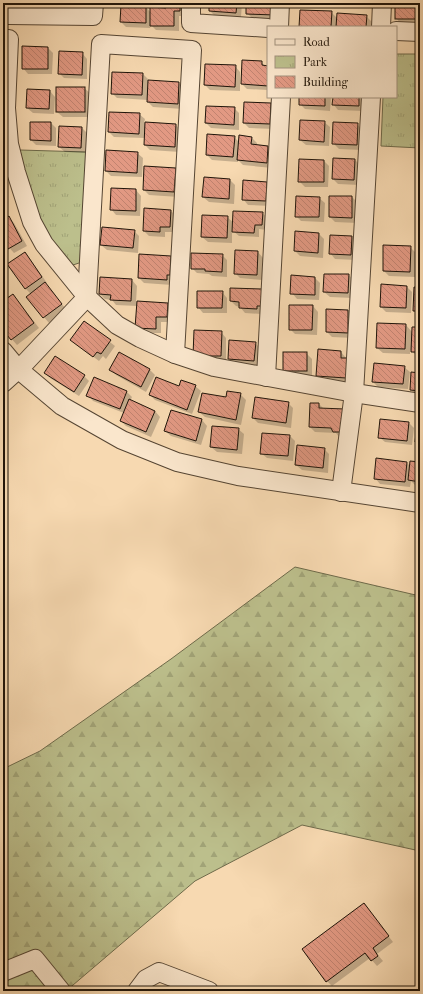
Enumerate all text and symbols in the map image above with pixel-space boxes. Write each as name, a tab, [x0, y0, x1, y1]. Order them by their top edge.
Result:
legend	[267, 26, 397, 98]
text: Road	[303, 35, 330, 49]
text: Park	[303, 55, 328, 69]
text: Building	[303, 75, 348, 89]

